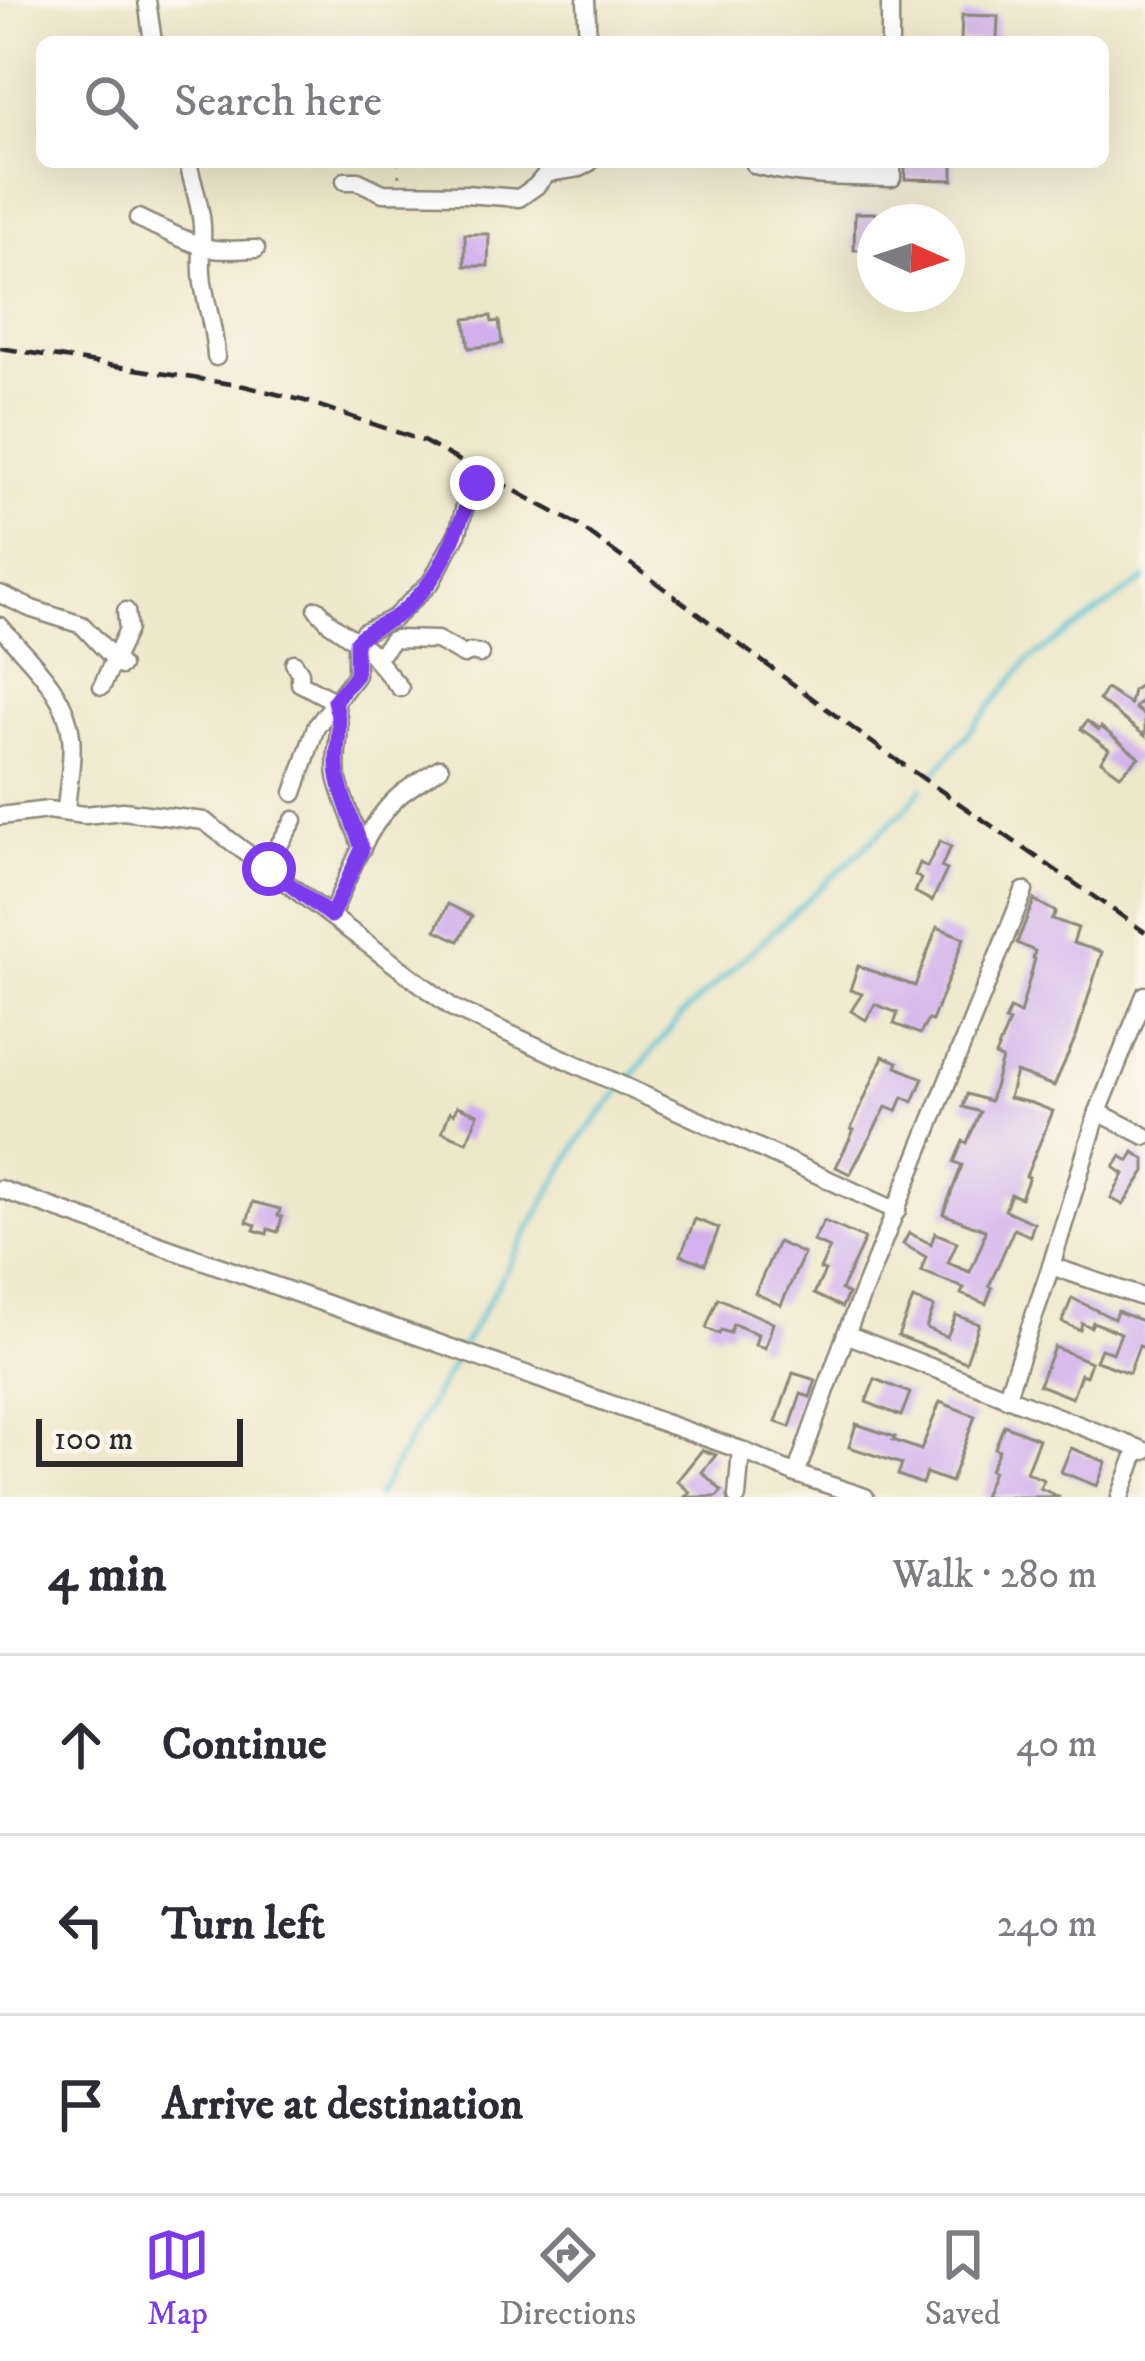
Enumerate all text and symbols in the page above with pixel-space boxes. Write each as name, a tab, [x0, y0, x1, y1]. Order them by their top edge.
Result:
search box	[36, 36, 1109, 168]
icon: search	[78, 69, 144, 135]
text: Search here	[174, 74, 382, 130]
north arrow	[857, 204, 965, 312]
route end	[450, 456, 504, 510]
route start	[242, 842, 296, 896]
scale bar	[36, 1413, 243, 1466]
text: 100 m	[54, 1419, 133, 1460]
text: 4 min	[48, 1543, 166, 1607]
text: Walk · 280 m	[893, 1551, 1097, 1600]
icon: ahead	[48, 1712, 114, 1778]
text: Continue	[162, 1717, 327, 1773]
text: 40 m	[1016, 1720, 1097, 1769]
icon: left	[48, 1892, 114, 1958]
text: Turn left	[162, 1897, 325, 1953]
text: 240 m	[997, 1900, 1097, 1949]
icon: arrive	[48, 2072, 114, 2138]
text: Arrive at destination	[162, 2077, 523, 2133]
tab: Map	[144, 2222, 210, 2335]
tab: Directions	[499, 2222, 636, 2335]
tab: Saved	[925, 2222, 1001, 2335]

